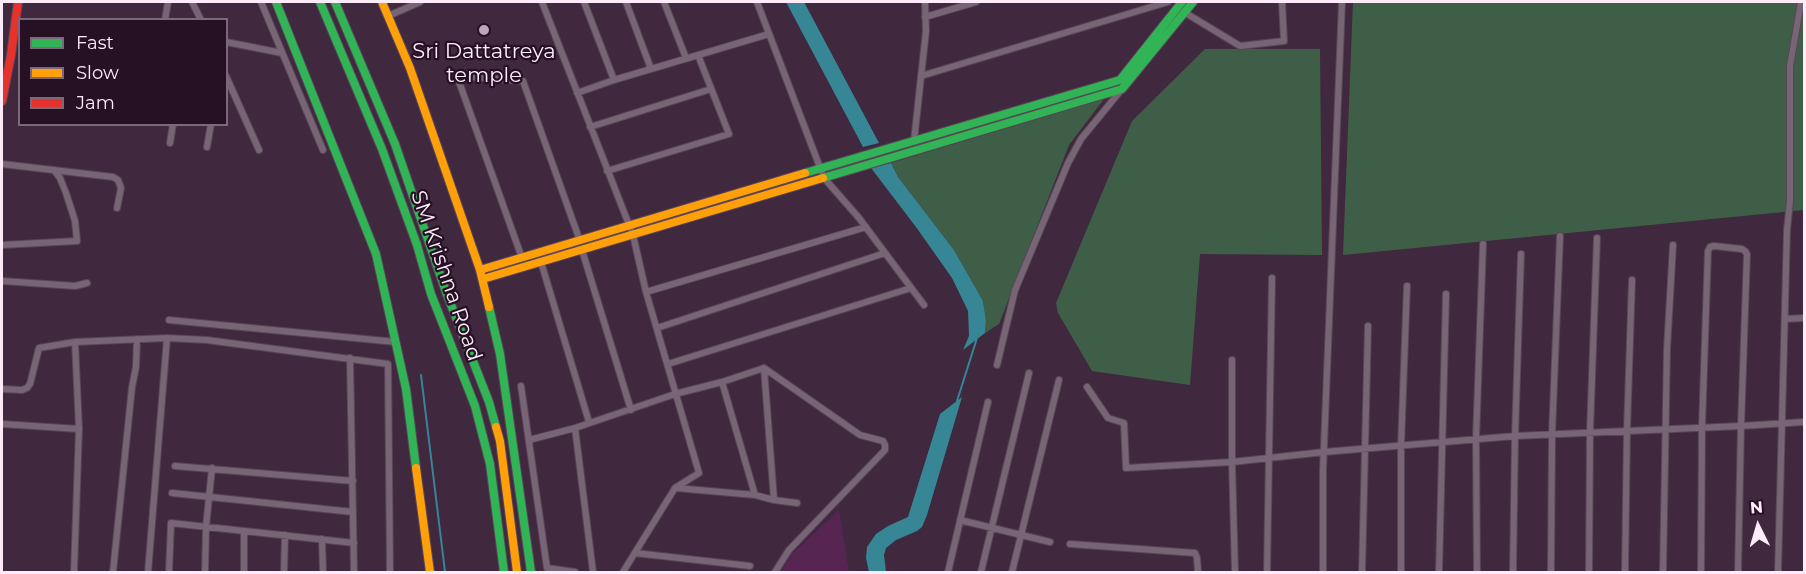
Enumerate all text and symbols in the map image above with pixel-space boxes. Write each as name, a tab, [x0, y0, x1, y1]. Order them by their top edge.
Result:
legend	[18, 18, 228, 126]
marker: Sri Dattatreya temple	[477, 23, 491, 37]
text: Fast	[76, 32, 114, 54]
place label: Sri Dattatreya temple	[412, 39, 556, 89]
text: Slow	[76, 62, 119, 84]
text: Jam	[76, 92, 115, 114]
street label: SM Krishna Road	[405, 187, 487, 365]
north arrow	[1728, 496, 1788, 556]
text: N	[1749, 498, 1764, 518]

